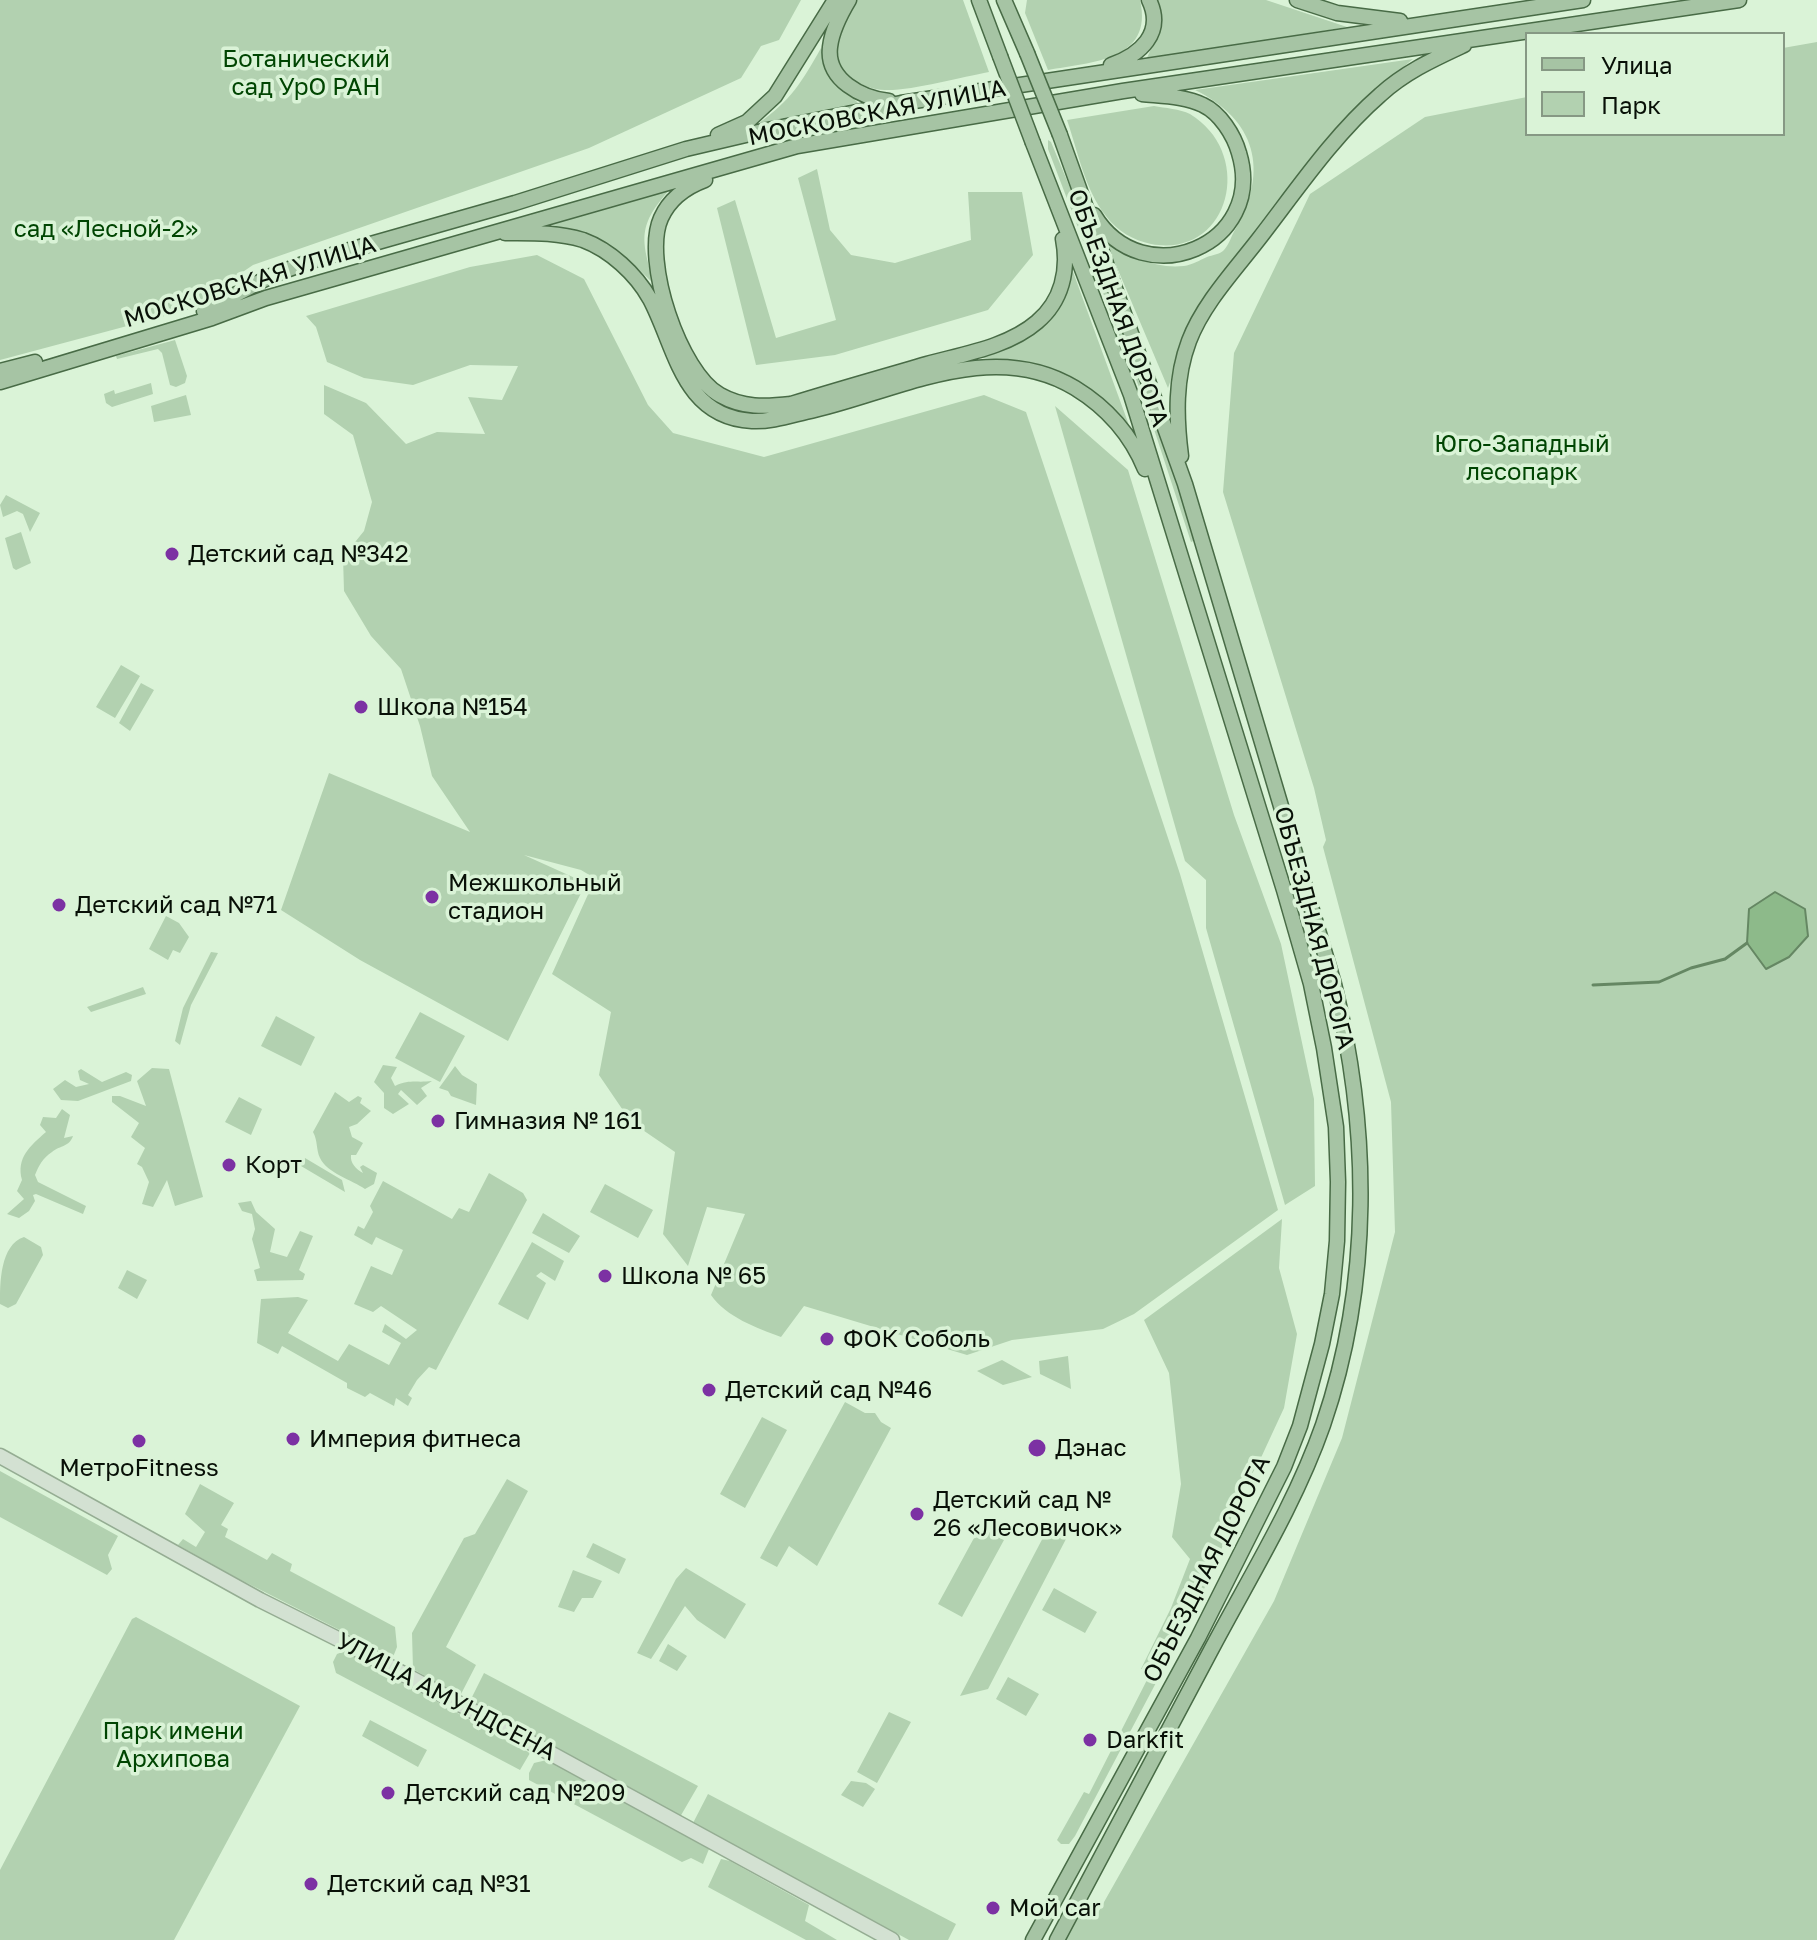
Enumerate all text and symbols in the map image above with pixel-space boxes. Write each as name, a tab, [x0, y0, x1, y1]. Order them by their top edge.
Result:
legend	[1525, 32, 1785, 136]
park label: Ботанический сад УрО РАН	[222, 45, 390, 101]
text: Улица	[1601, 50, 1673, 79]
street label: МОСКОВСКАЯ УЛИЦА	[746, 74, 1008, 152]
text: Парк	[1601, 90, 1661, 119]
street label: ОБЪЕЗДНАЯ ДОРОГА	[1062, 185, 1174, 431]
park label: сад «Лесной-2»	[14, 215, 198, 243]
street label: МОСКОВСКАЯ УЛИЦА	[121, 230, 379, 334]
park label: Юго-Западный лесопарк	[1434, 430, 1610, 486]
place label: Детский сад №342	[188, 540, 409, 568]
marker: Детский сад №342	[163, 545, 181, 563]
place label: Школа №154	[377, 693, 528, 721]
marker: Школа №154	[352, 698, 370, 716]
street label: ОБЪЕЗДНАЯ ДОРОГА	[1268, 803, 1360, 1053]
place label: Межшкольный стадион	[448, 869, 622, 925]
marker: Межшкольный стадион	[423, 888, 441, 906]
place label: Детский сад №71	[75, 891, 277, 919]
marker: Детский сад №71	[50, 896, 68, 914]
place label: Гимназия № 161	[454, 1107, 642, 1135]
marker: Гимназия № 161	[429, 1112, 447, 1130]
place label: Корт	[245, 1151, 302, 1179]
marker: Корт	[220, 1156, 238, 1174]
place label: Школа № 65	[621, 1262, 766, 1290]
marker: Школа № 65	[596, 1267, 614, 1285]
place label: ФОК Соболь	[843, 1325, 990, 1353]
marker: ФОК Соболь	[818, 1330, 836, 1348]
place label: Детский сад №46	[725, 1376, 932, 1404]
marker: Детский сад №46	[700, 1381, 718, 1399]
place label: Империя фитнеса	[309, 1425, 521, 1453]
marker: Империя фитнеса	[284, 1430, 302, 1448]
marker: МетроFitness	[130, 1432, 148, 1450]
place label: Дэнас	[1055, 1434, 1127, 1462]
marker: Дэнас	[1026, 1437, 1048, 1459]
street label: ОБЪЕЗДНАЯ ДОРОГА	[1137, 1451, 1277, 1687]
place label: МетроFitness	[59, 1454, 219, 1482]
place label: Детский сад № 26 «Лесовичок»	[933, 1486, 1122, 1542]
marker: Детский сад № 26 «Лесовичок»	[908, 1505, 926, 1523]
street label: УЛИЦА АМУНДСЕНА	[331, 1627, 561, 1767]
park label: Парк имени Архипова	[102, 1717, 244, 1773]
place label: Darkfit	[1106, 1726, 1184, 1754]
marker: Darkfit	[1081, 1731, 1099, 1749]
place label: Детский сад №209	[404, 1779, 625, 1807]
marker: Детский сад №209	[379, 1784, 397, 1802]
place label: Детский сад №31	[327, 1870, 531, 1898]
marker: Детский сад №31	[302, 1875, 320, 1893]
place label: Мой car	[1009, 1894, 1101, 1922]
marker: Мой car	[984, 1899, 1002, 1917]

